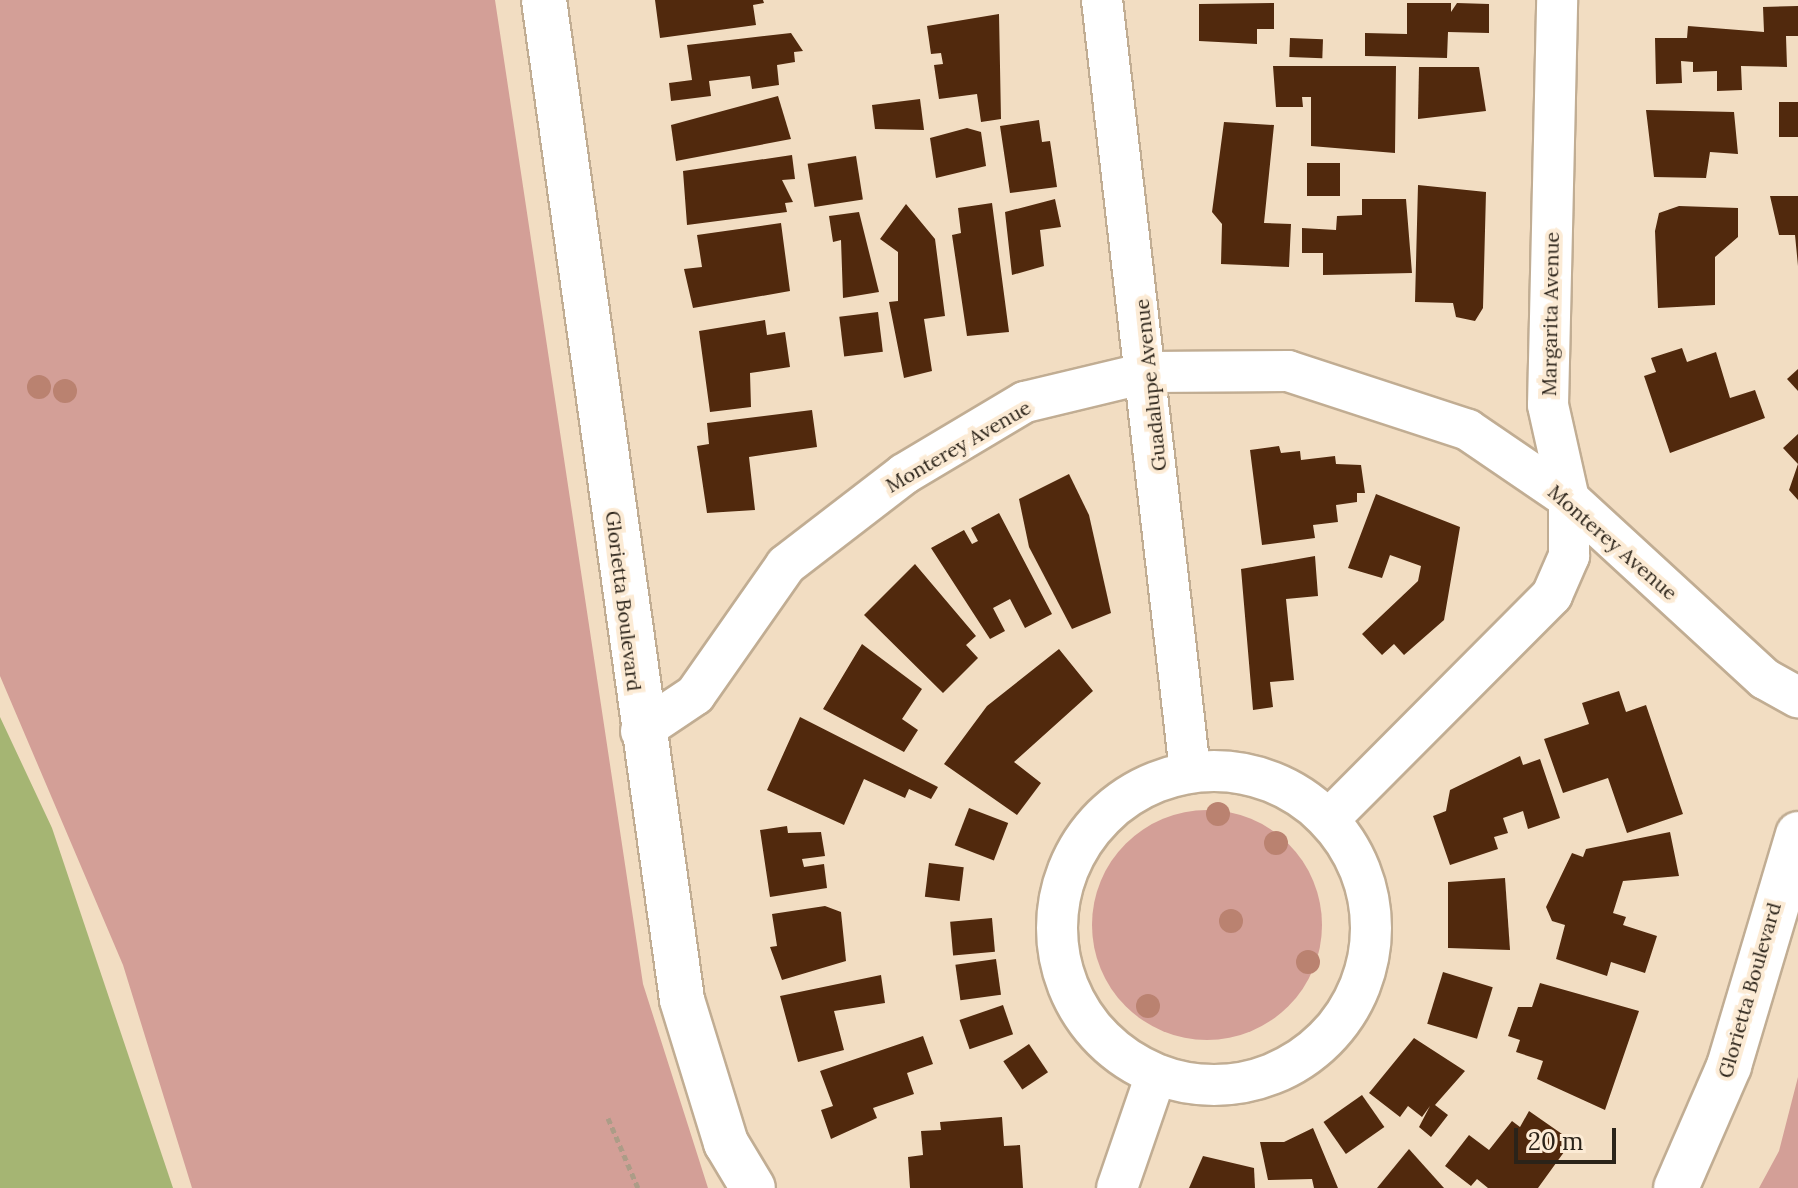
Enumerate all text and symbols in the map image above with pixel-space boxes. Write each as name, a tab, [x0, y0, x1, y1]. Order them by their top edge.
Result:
street label: Margarita Avenue	[1537, 232, 1563, 396]
street label: Guadalupe Avenue	[1129, 298, 1171, 472]
street label: Monterey Avenue	[881, 395, 1035, 497]
street label: Monterey Avenue	[1543, 479, 1683, 605]
street label: Glorietta Boulevard	[601, 509, 647, 693]
street label: Glorietta Boulevard	[1712, 899, 1786, 1081]
scale bar	[1518, 1112, 1620, 1162]
text: 20 m	[1528, 1126, 1584, 1157]

